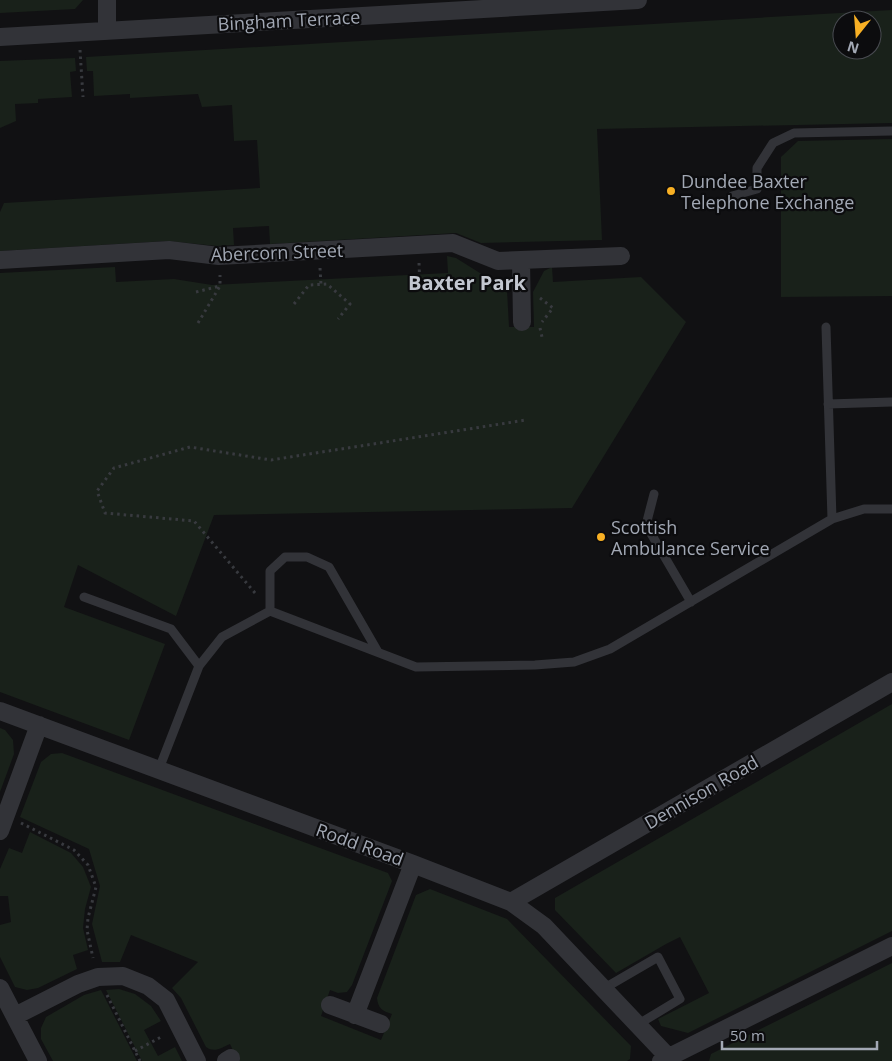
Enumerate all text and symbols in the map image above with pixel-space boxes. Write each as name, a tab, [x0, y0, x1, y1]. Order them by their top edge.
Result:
street label: Bingham Terrace	[217, 4, 361, 36]
north arrow	[832, 10, 882, 60]
text: N	[845, 37, 861, 59]
place label: Dundee Baxter Telephone Exchange	[681, 169, 854, 214]
marker: Dundee Baxter Telephone Exchange	[665, 185, 677, 197]
street label: Abercorn Street	[210, 238, 344, 266]
district label: Baxter Park	[408, 269, 527, 296]
place label: Scottish Ambulance Service	[611, 515, 770, 560]
marker: Scottish Ambulance Service	[595, 531, 607, 543]
street label: Dennison Road	[640, 750, 762, 834]
street label: Rodd Road	[313, 817, 407, 871]
scale bar	[722, 1018, 877, 1050]
text: 50 m	[730, 1025, 765, 1045]

